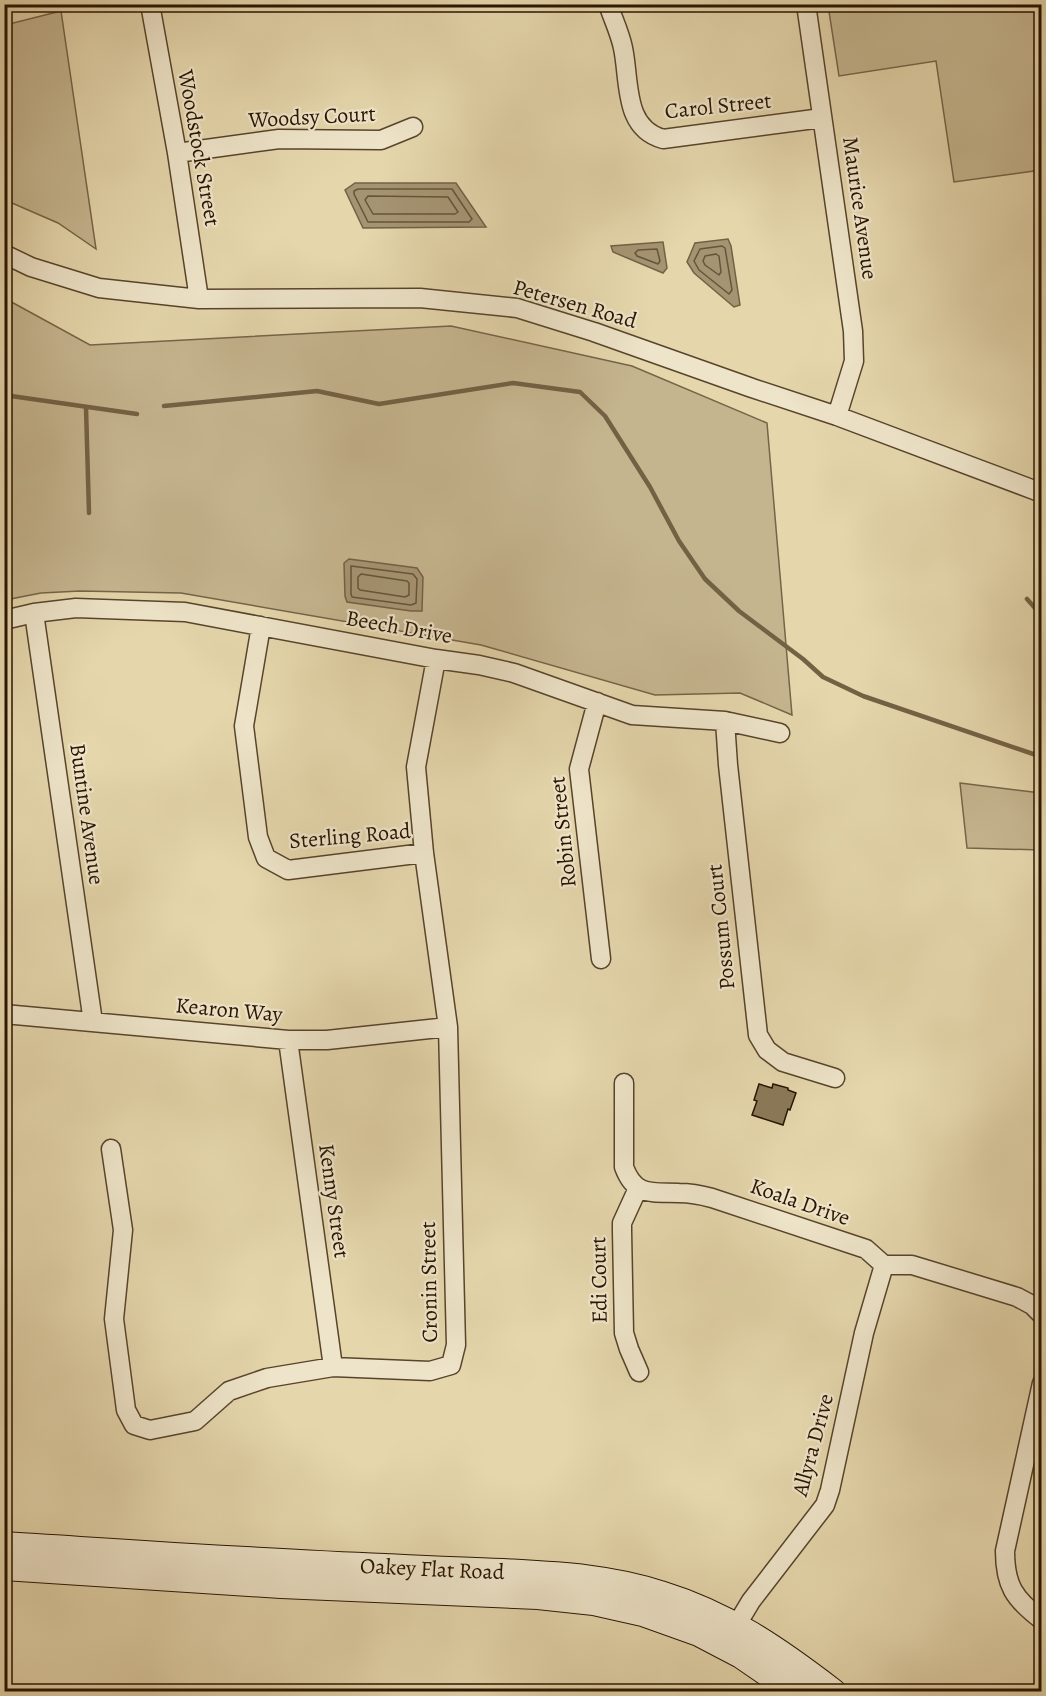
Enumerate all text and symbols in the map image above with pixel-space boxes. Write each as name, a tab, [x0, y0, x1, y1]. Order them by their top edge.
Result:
street label: Woodstock Street	[170, 66, 228, 229]
street label: Carol Street	[663, 85, 773, 127]
street label: Woodsy Court	[247, 99, 376, 135]
street label: Maurice Avenue	[835, 135, 885, 281]
street label: Petersen Road	[510, 272, 641, 336]
street label: Beech Drive	[343, 603, 455, 651]
street label: Buntine Avenue	[62, 741, 112, 887]
street label: Robin Street	[542, 775, 584, 889]
street label: Sterling Road	[288, 816, 412, 856]
street label: Possum Court	[699, 863, 743, 991]
street label: Kearon Way	[174, 990, 284, 1030]
street label: Kenny Street	[311, 1142, 357, 1260]
street label: Koala Drive	[746, 1171, 854, 1233]
street label: Cronin Street	[413, 1221, 445, 1343]
street label: Edi Court	[583, 1236, 615, 1324]
street label: Allyra Drive	[785, 1390, 841, 1501]
street label: Oakey Flat Road	[360, 1551, 505, 1587]

